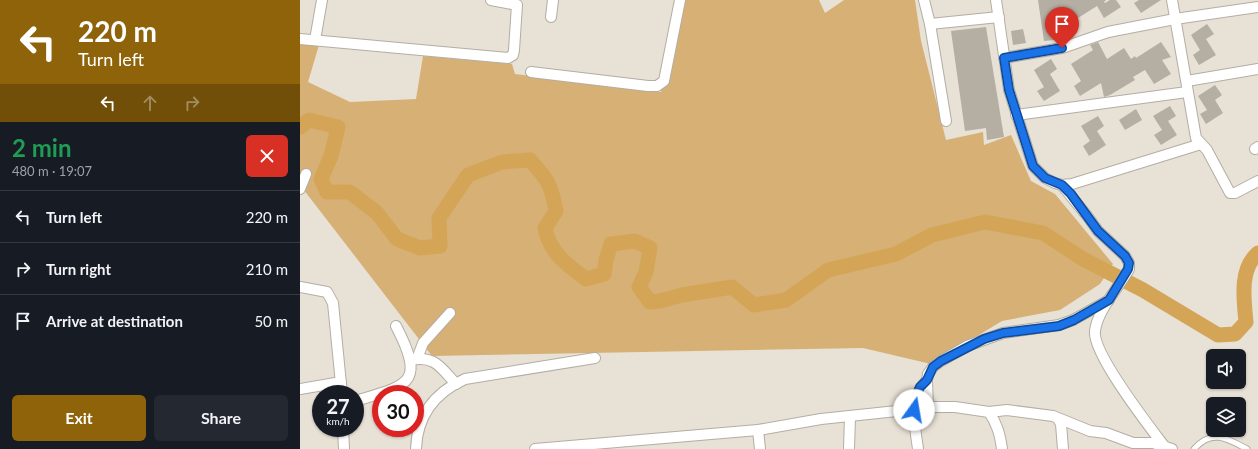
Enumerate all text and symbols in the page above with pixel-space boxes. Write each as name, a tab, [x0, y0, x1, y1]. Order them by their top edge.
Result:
pin	[1045, 7.0, 1079, 48]
icon: arrive	[1051, 13, 1073, 35]
text: 220 m	[78, 14, 157, 48]
icon: left	[12, 16, 64, 68]
text: Turn left	[78, 48, 144, 70]
icon: left	[97, 92, 119, 114]
icon: ahead	[139, 92, 161, 114]
icon: right	[181, 92, 203, 114]
text: 2 min	[12, 133, 72, 162]
button: close	[246, 135, 288, 177]
text: 480 m · 19:07	[12, 163, 92, 179]
icon: left	[12, 206, 34, 228]
text: Turn left	[46, 208, 102, 226]
text: 220 m	[246, 208, 288, 226]
icon: right	[12, 258, 34, 280]
text: Turn right	[46, 260, 111, 278]
text: 210 m	[246, 260, 288, 278]
icon: arrive	[12, 310, 34, 332]
text: Arrive at destination	[46, 312, 183, 330]
text: 50 m	[254, 312, 288, 330]
map controls	[1206, 349, 1246, 437]
button: sound	[1206, 349, 1246, 389]
speed limit sign: 30	[372, 385, 424, 437]
position arrow	[893, 389, 935, 431]
text: 27	[326, 394, 350, 418]
button: Exit	[12, 395, 146, 441]
button: Share	[154, 395, 288, 441]
button: layers	[1206, 397, 1246, 437]
text: km/h	[326, 415, 350, 427]

